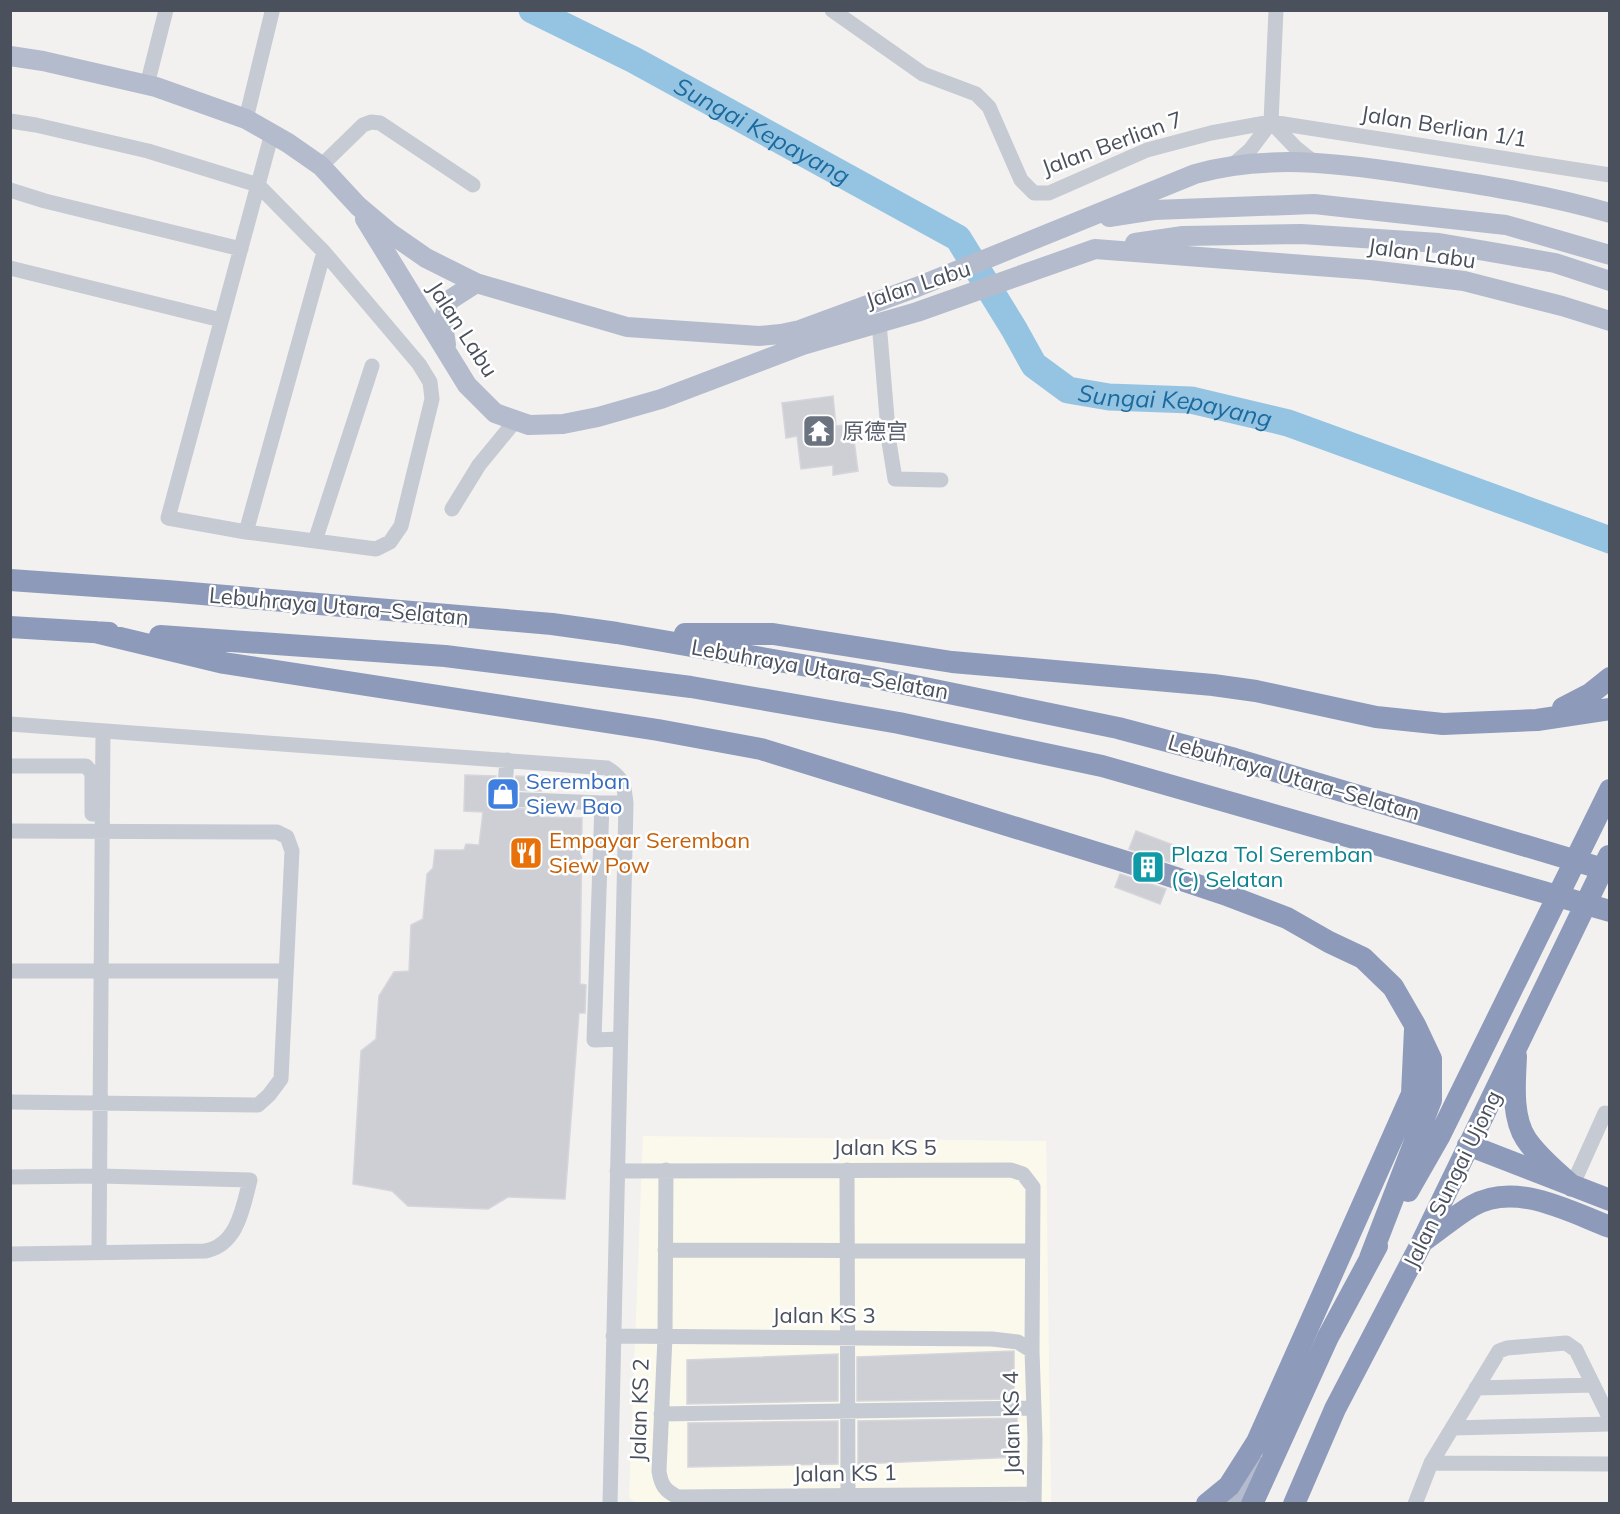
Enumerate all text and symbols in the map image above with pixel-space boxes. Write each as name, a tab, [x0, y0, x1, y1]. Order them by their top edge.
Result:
water label: Sungai Kepayang	[669, 70, 855, 191]
street label: Jalan Berlian 1/1	[1359, 99, 1529, 153]
street label: Jalan Berlian 7	[1038, 105, 1186, 181]
street label: Jalan Labu	[1366, 232, 1478, 274]
street label: Jalan Labu	[862, 254, 974, 314]
street label: Jalan Labu	[422, 276, 504, 382]
water label: Sungai Kepayang	[1076, 377, 1275, 434]
temple icon: 原德宫	[801, 413, 837, 449]
place label: 原德宫	[842, 417, 908, 445]
street label: Lebuhraya Utara–Selatan	[208, 581, 470, 631]
street label: Lebuhraya Utara–Selatan	[689, 633, 951, 705]
street label: Lebuhraya Utara–Selatan	[1165, 728, 1423, 826]
place label: Seremban Siew Bao	[526, 767, 630, 820]
shop icon: Seremban Siew Bao	[485, 776, 521, 812]
place label: Empayar Seremban Siew Pow	[549, 826, 750, 879]
restaurant icon: Empayar Seremban Siew Pow	[508, 835, 544, 871]
place label: Plaza Tol Seremban (C) Selatan	[1171, 840, 1373, 893]
building icon: Plaza Tol Seremban (C) Selatan	[1130, 849, 1166, 885]
street label: Jalan Sungai Ujong	[1397, 1086, 1507, 1272]
street label: Jalan KS 5	[833, 1133, 937, 1161]
street label: Jalan KS 3	[772, 1301, 876, 1329]
street label: Jalan KS 2	[623, 1358, 655, 1462]
street label: Jalan KS 4	[996, 1371, 1026, 1475]
street label: Jalan KS 1	[793, 1458, 897, 1488]

